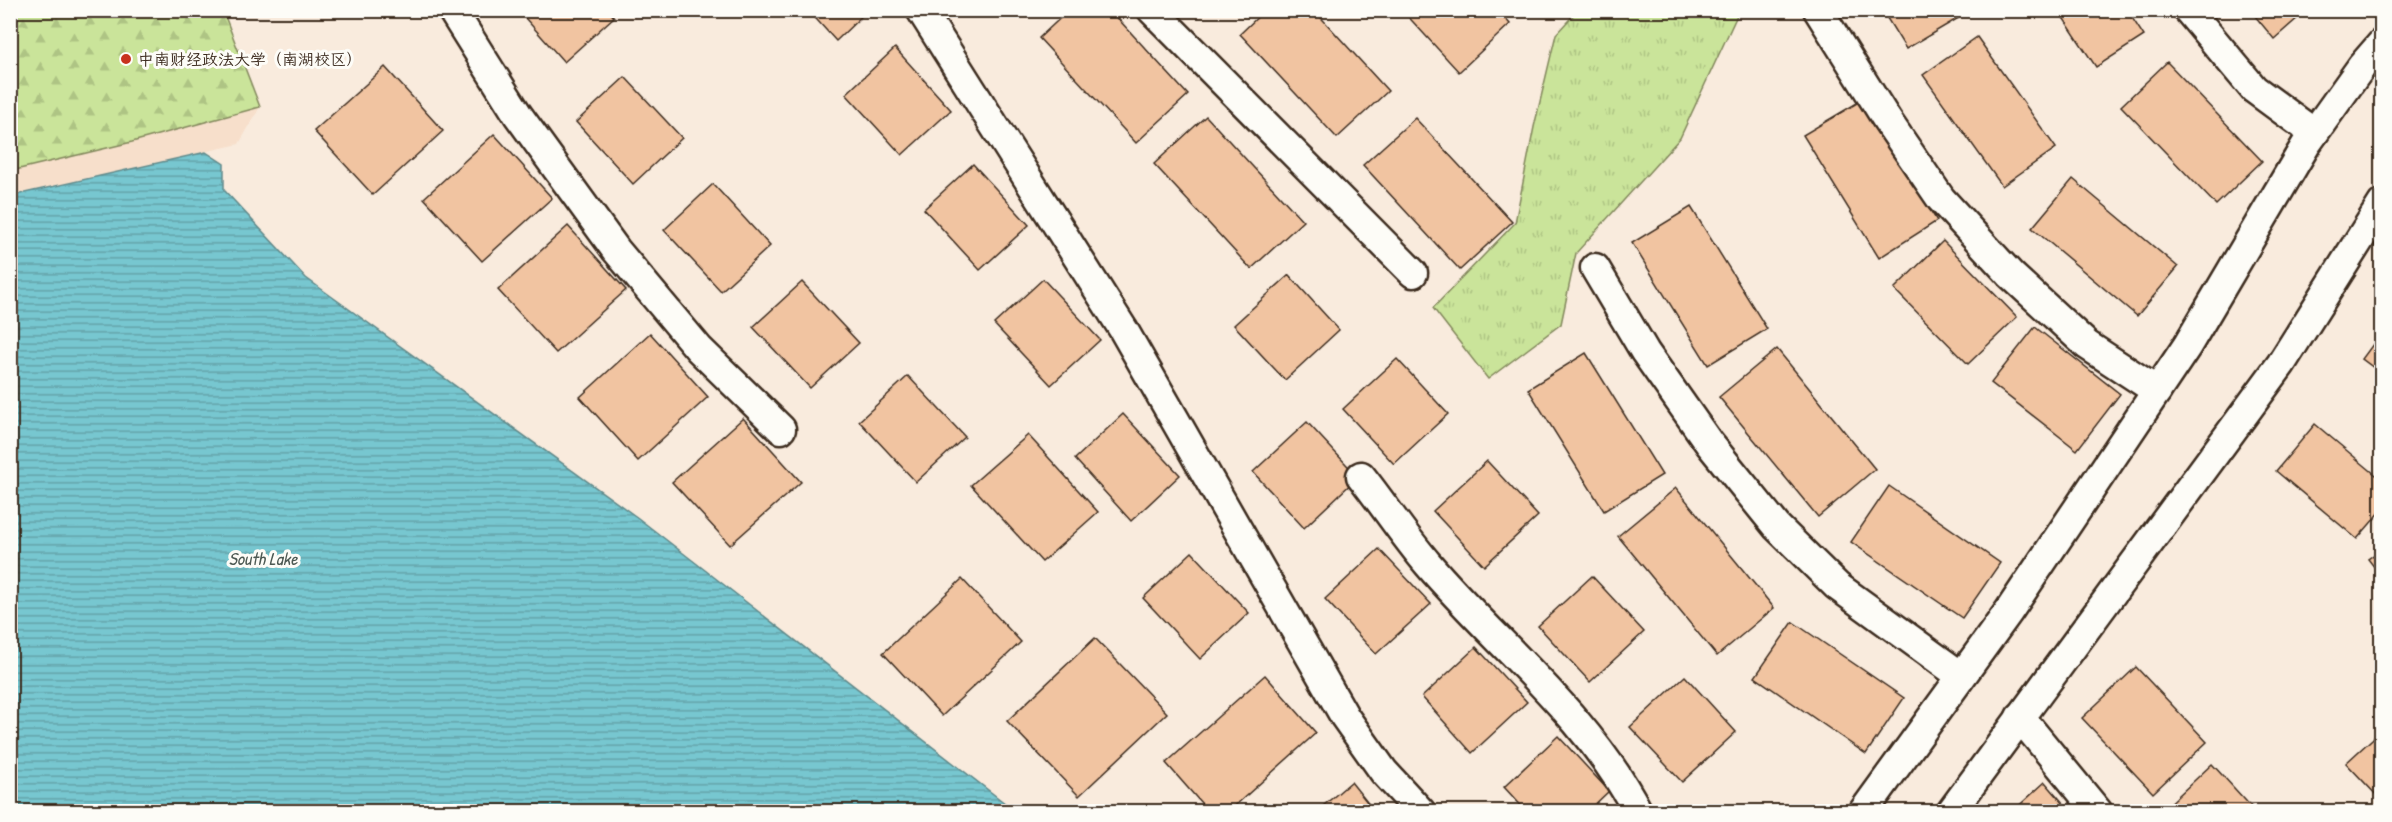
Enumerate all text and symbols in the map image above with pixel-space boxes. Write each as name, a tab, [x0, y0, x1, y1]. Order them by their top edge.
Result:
place label: 中南财经政法大学（南湖校区）	[138, 48, 362, 70]
marker: 中南财经政法大学（南湖校区）	[119, 52, 133, 66]
water label: South Lake	[229, 546, 298, 571]

